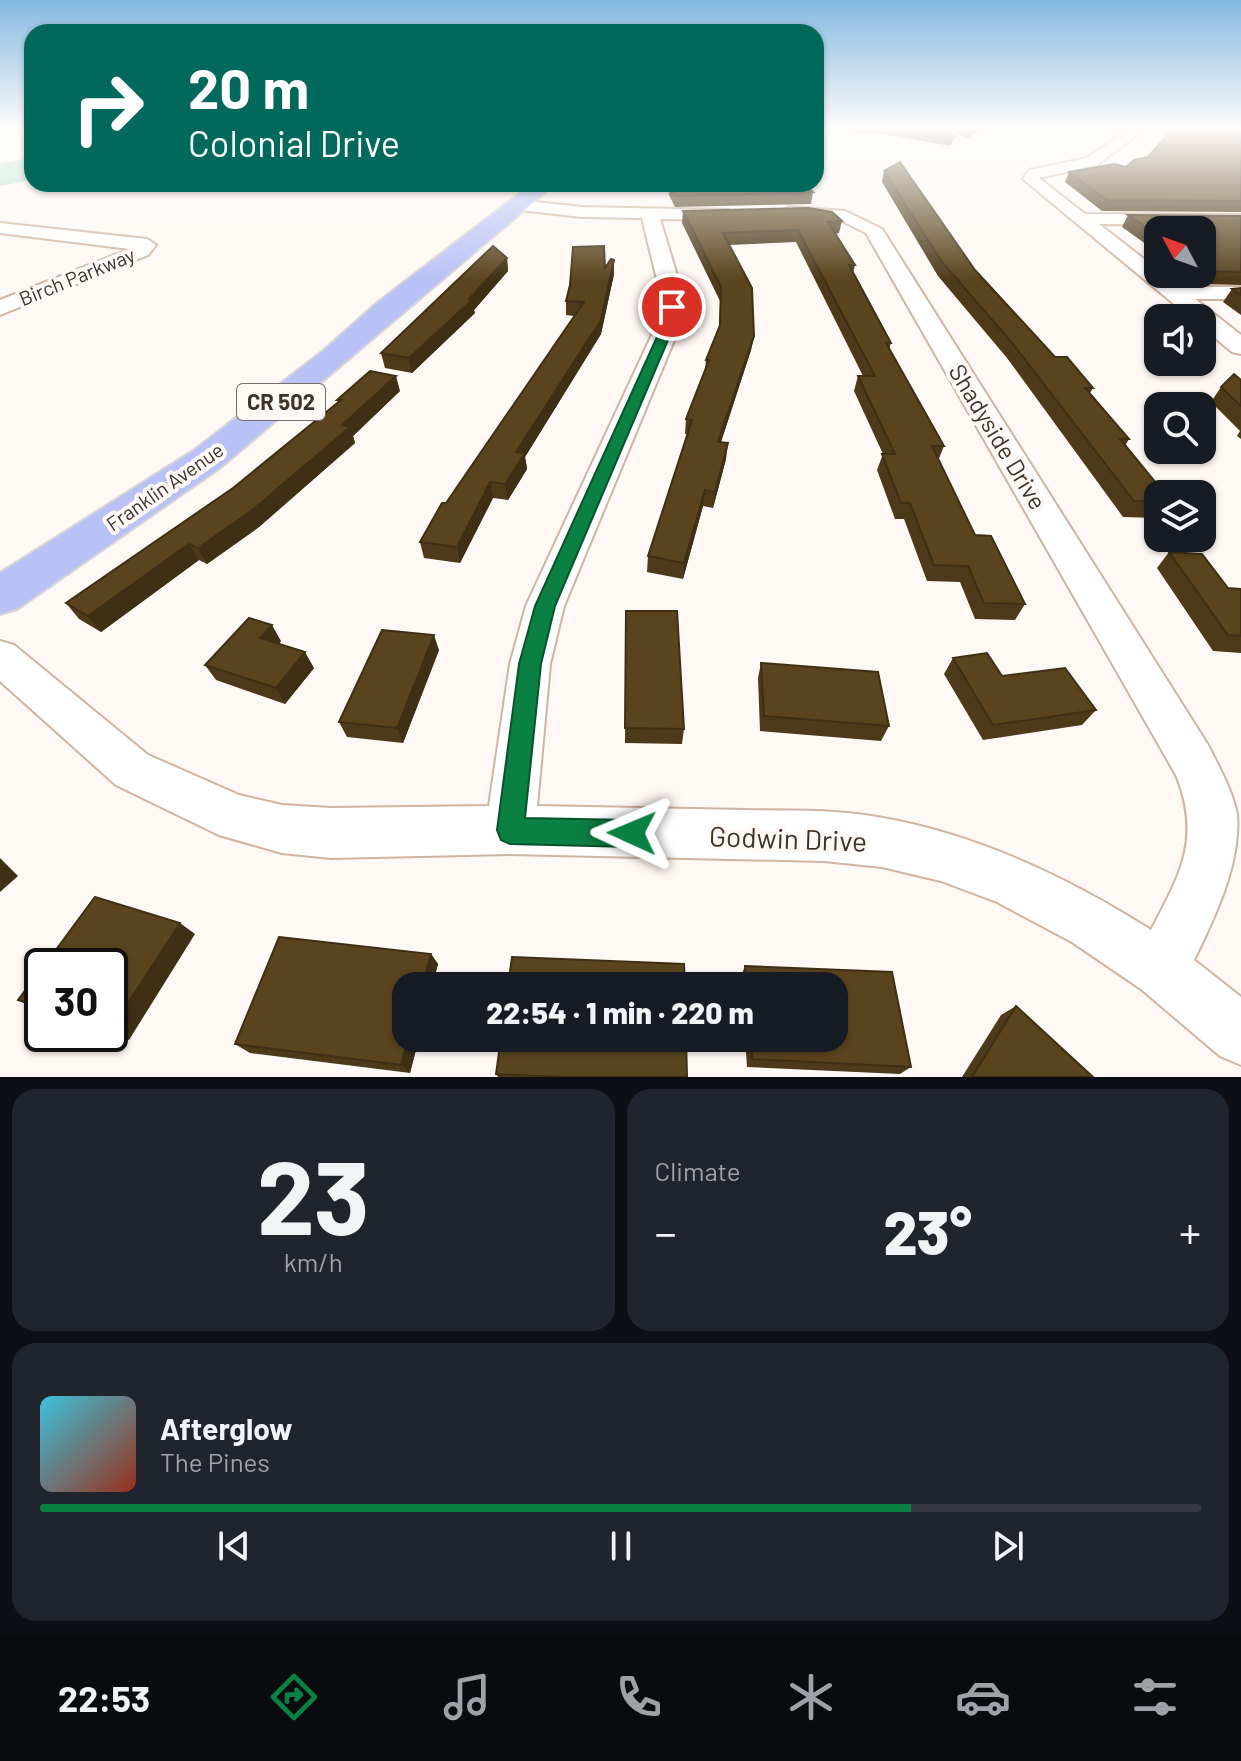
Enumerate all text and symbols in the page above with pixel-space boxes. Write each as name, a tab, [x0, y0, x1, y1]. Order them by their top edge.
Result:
text: 20 m	[188, 53, 309, 120]
icon: right	[56, 56, 160, 160]
text: Colonial Drive	[188, 121, 400, 164]
north arrow	[1144, 216, 1216, 288]
map controls	[1144, 216, 1216, 552]
street label: Birch Parkway	[15, 242, 138, 310]
pin	[638, 273, 706, 341]
icon: arrive	[650, 285, 694, 329]
button: sound	[1144, 304, 1216, 376]
street label: Shadyside Drive	[943, 358, 1053, 514]
road number: CR 502	[237, 384, 325, 420]
button: search	[1144, 392, 1216, 464]
street label: Franklin Avenue	[101, 437, 228, 535]
button: layers	[1144, 480, 1216, 552]
position arrow	[590, 791, 674, 875]
street label: Godwin Drive	[708, 818, 868, 858]
speed limit sign: 30	[24, 948, 128, 1052]
text: 22:54 · 1 min · 220 m	[486, 994, 754, 1030]
text: 23	[257, 1131, 370, 1256]
text: Climate	[655, 1155, 741, 1186]
text: 23°	[884, 1195, 972, 1267]
text: −	[655, 1205, 677, 1258]
text: +	[1179, 1205, 1201, 1258]
text: km/h	[284, 1246, 343, 1277]
text: Afterglow	[160, 1410, 293, 1446]
text: The Pines	[160, 1446, 270, 1477]
icon: previous	[212, 1524, 256, 1568]
icon: pause	[599, 1524, 643, 1568]
icon: next	[986, 1524, 1030, 1568]
icon: directions	[266, 1669, 322, 1725]
icon: music	[439, 1669, 495, 1725]
icon: phone	[611, 1669, 667, 1725]
icon: climate	[783, 1669, 839, 1725]
icon: car	[955, 1669, 1011, 1725]
icon: filters	[1127, 1669, 1183, 1725]
text: 22:53	[58, 1676, 150, 1719]

